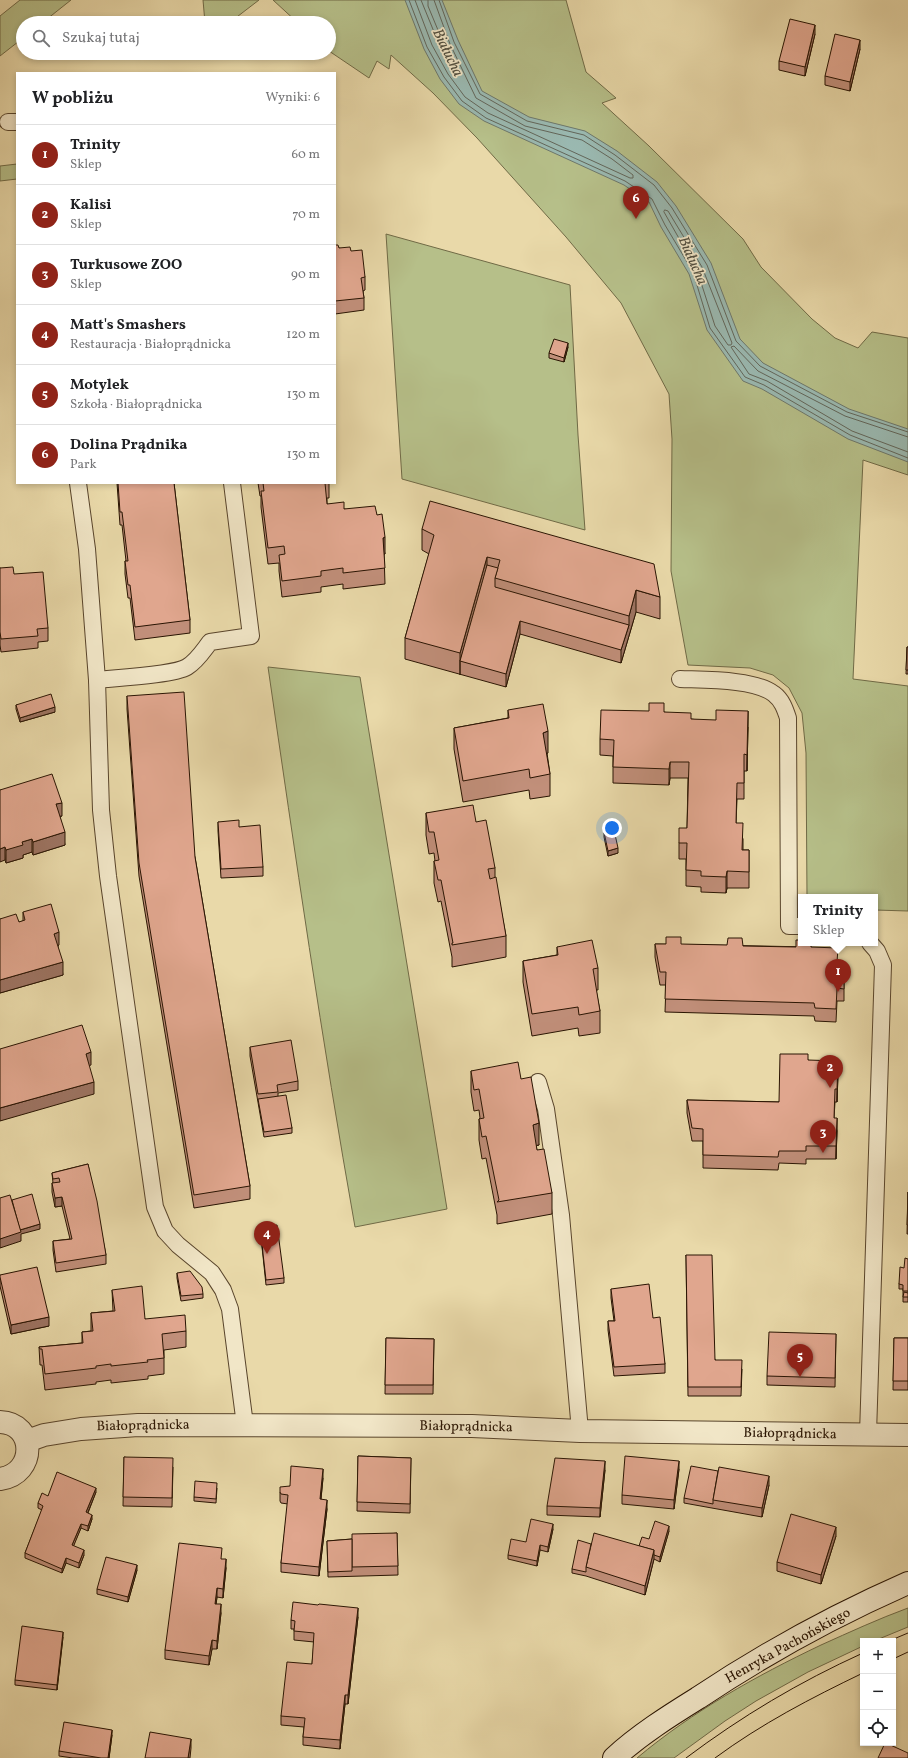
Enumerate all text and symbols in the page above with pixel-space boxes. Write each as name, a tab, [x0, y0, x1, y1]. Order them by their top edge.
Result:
search box	[16, 16, 336, 60]
water label: Białucha	[426, 25, 468, 81]
icon: search	[30, 27, 52, 49]
text: Szukaj tutaj	[62, 28, 140, 49]
text: W pobliżu	[32, 87, 113, 110]
text: Wyniki: 6	[266, 89, 320, 107]
text: Trinity	[70, 135, 121, 156]
text: 1	[42, 146, 48, 164]
text: 60 m	[292, 146, 320, 164]
text: Sklep	[70, 156, 102, 174]
pin: 6	[623, 186, 649, 219]
text: Kalisi	[70, 195, 112, 216]
text: 2	[42, 206, 48, 224]
text: 70 m	[292, 206, 320, 224]
text: Sklep	[70, 216, 102, 234]
water label: Białucha	[672, 233, 712, 289]
text: Turkusowe ZOO	[70, 255, 182, 276]
text: 3	[42, 266, 48, 284]
text: 90 m	[291, 266, 320, 284]
text: Sklep	[70, 276, 102, 294]
text: Matt's Smashers	[70, 315, 186, 336]
text: 4	[41, 326, 49, 344]
text: 120 m	[286, 326, 320, 344]
text: Restauracja · Białoprądnicka	[70, 336, 231, 354]
text: Motylek	[70, 375, 129, 396]
text: 5	[42, 386, 48, 404]
text: 130 m	[287, 386, 320, 404]
text: Szkoła · Białoprądnicka	[70, 396, 202, 414]
text: Dolina Prądnika	[70, 435, 188, 456]
text: 6	[41, 446, 49, 464]
text: 130 m	[287, 446, 320, 464]
text: Park	[70, 456, 97, 474]
your location	[602, 818, 622, 838]
popup	[798, 894, 878, 946]
text: Trinity	[813, 901, 863, 922]
text: Sklep	[813, 922, 845, 940]
pin: 1	[825, 959, 851, 992]
pin: 2	[817, 1055, 843, 1088]
pin: 3	[810, 1120, 836, 1153]
pin: 4	[254, 1221, 280, 1254]
pin: 5	[787, 1344, 813, 1377]
street label: Białoprądnicka	[96, 1416, 190, 1436]
street label: Białoprądnicka	[419, 1417, 513, 1437]
street label: Białoprądnicka	[743, 1424, 837, 1444]
street label: Henryka Pachońskiego	[722, 1604, 854, 1688]
map controls	[860, 1638, 896, 1746]
button: +	[860, 1638, 896, 1674]
button: −	[860, 1674, 896, 1710]
button: locate	[860, 1710, 896, 1746]

